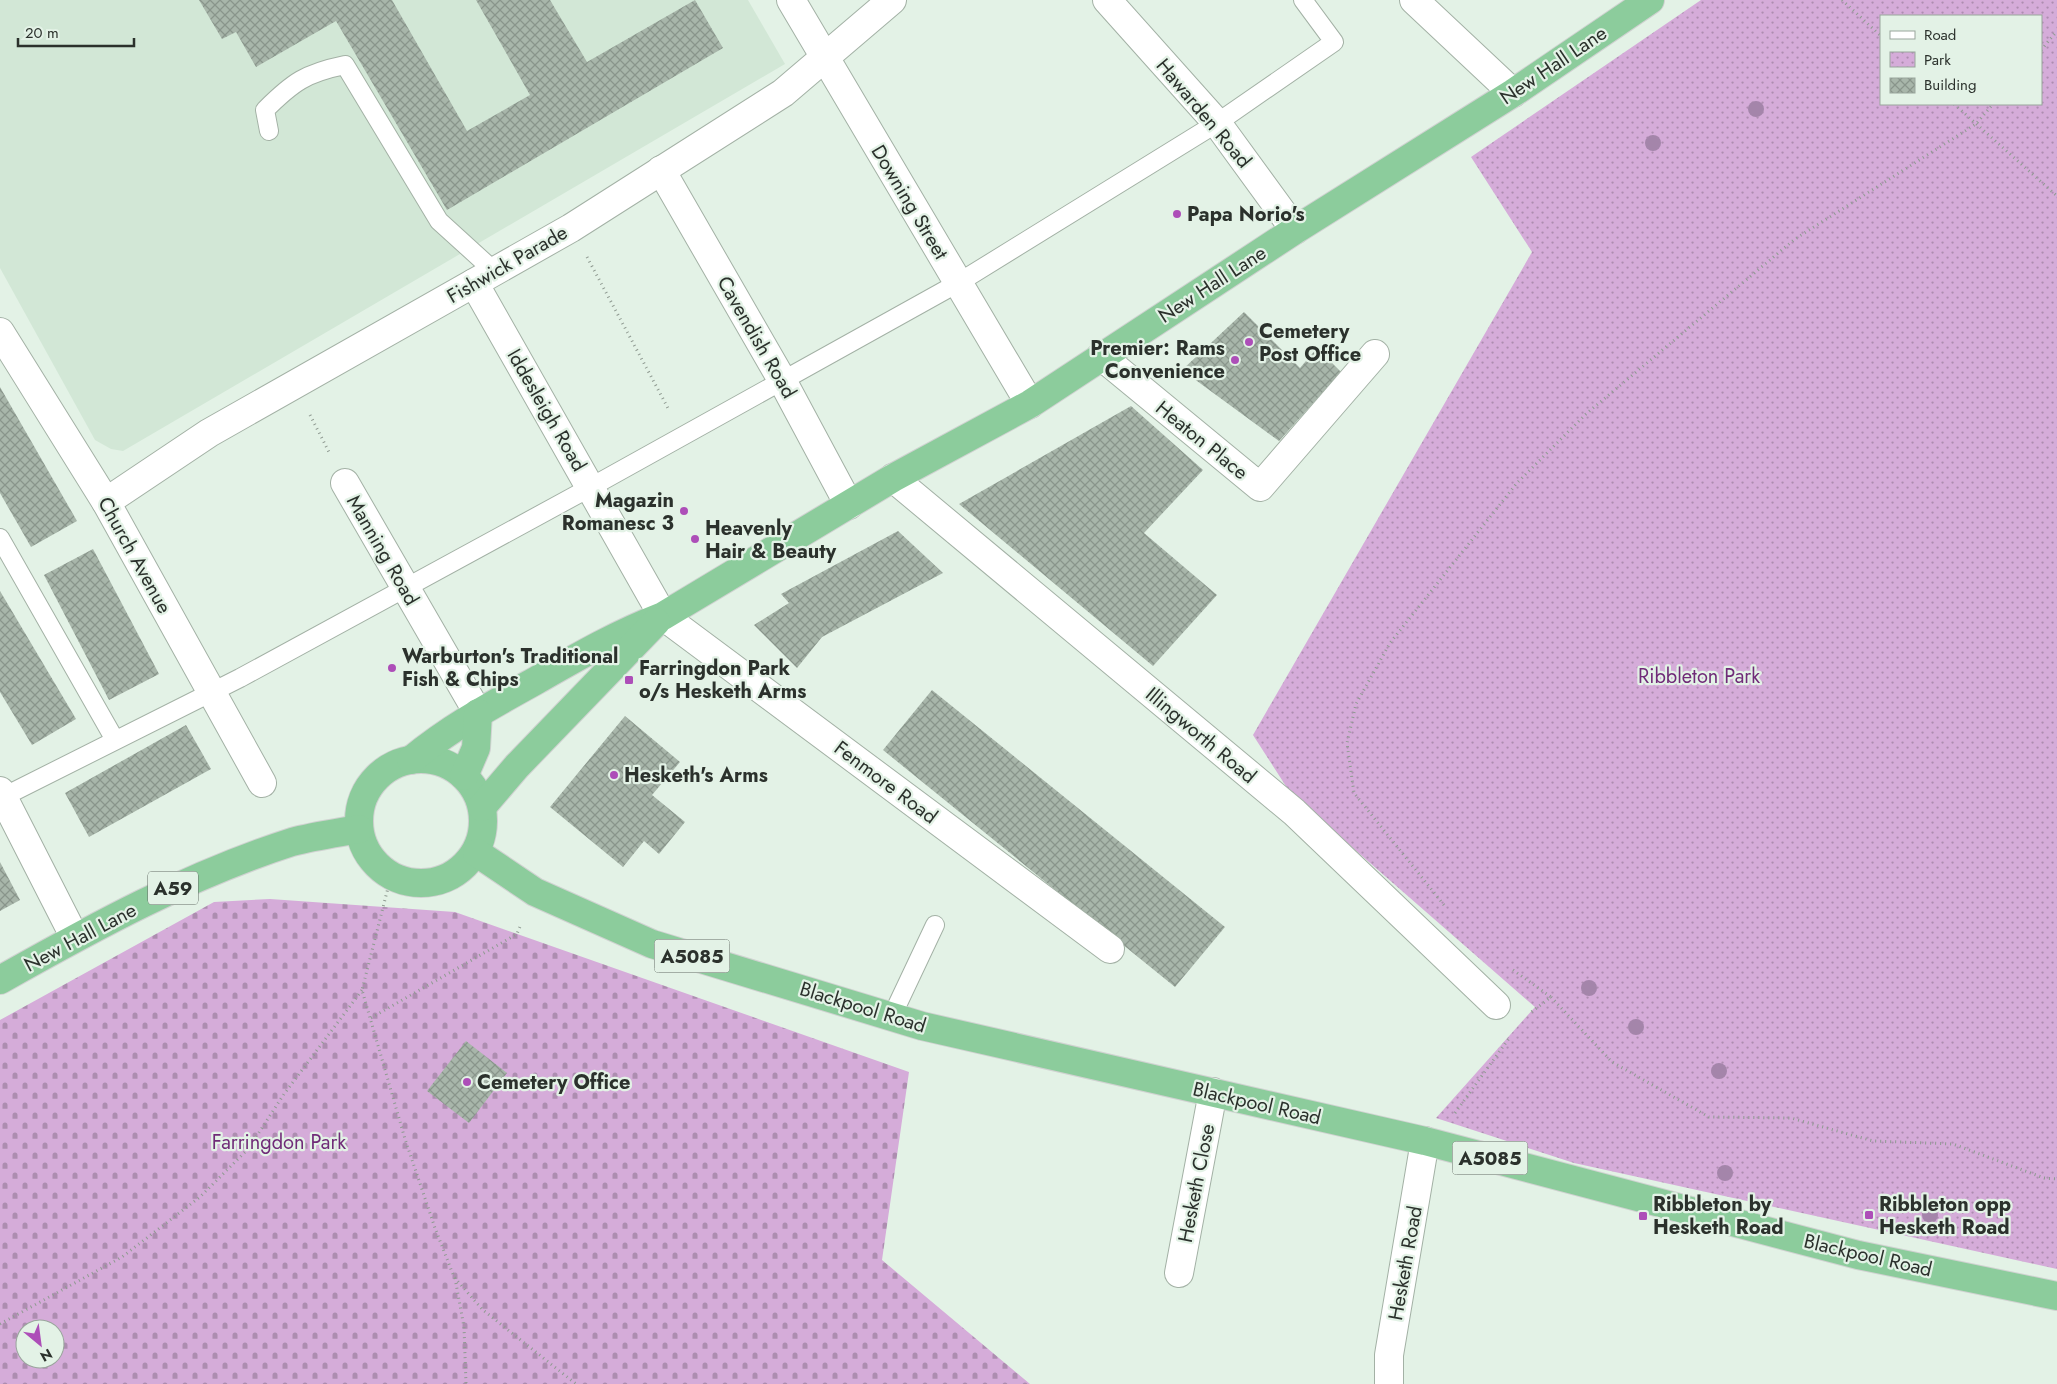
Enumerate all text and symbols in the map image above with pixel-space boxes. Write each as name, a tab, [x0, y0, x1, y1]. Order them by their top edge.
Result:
scale bar	[18, 15, 134, 47]
legend	[1880, 15, 2042, 105]
street label: New Hall Lane	[1494, 19, 1613, 112]
text: 20 m	[25, 22, 59, 44]
text: Road	[1924, 24, 1956, 46]
text: Park	[1924, 49, 1951, 71]
street label: Hawarden Road	[1149, 52, 1258, 174]
text: Building	[1924, 74, 1976, 96]
street label: Downing Street	[864, 139, 955, 265]
place label: Papa Norio's	[1187, 200, 1305, 229]
marker: Papa Norio's	[1171, 208, 1183, 220]
street label: Fishwick Parade	[442, 218, 573, 311]
street label: New Hall Lane	[1153, 239, 1272, 330]
street label: Cavendish Road	[710, 271, 803, 404]
place label: Cemetery Post Office	[1259, 317, 1361, 369]
place label: Premier: Rams Convenience	[1090, 334, 1225, 386]
marker: Cemetery Post Office	[1243, 336, 1255, 348]
street label: Iddesleigh Road	[500, 344, 593, 477]
marker: Premier: Rams Convenience	[1229, 354, 1241, 366]
street label: Heaton Place	[1149, 394, 1254, 487]
place label: Magazin Romanesc 3	[562, 486, 674, 538]
street label: Manning Road	[339, 490, 426, 611]
street label: Church Avenue	[90, 492, 179, 619]
marker: Magazin Romanesc 3	[678, 505, 690, 517]
place label: Heavenly Hair & Beauty	[705, 514, 837, 566]
marker: Heavenly Hair & Beauty	[689, 533, 701, 545]
place label: Warburton's Traditional Fish & Chips	[402, 642, 619, 694]
place label: Farringdon Park o/s Hesketh Arms	[639, 654, 806, 706]
marker: Warburton's Traditional Fish & Chips	[386, 662, 398, 674]
park label: Ribbleton Park	[1638, 662, 1760, 691]
marker: Farringdon Park o/s Hesketh Arms	[623, 674, 635, 686]
street label: Illingworth Road	[1139, 680, 1262, 790]
street label: Fenmore Road	[828, 734, 943, 831]
place label: Hesketh's Arms	[624, 761, 768, 790]
marker: Hesketh's Arms	[608, 769, 620, 781]
road number: A59	[148, 871, 198, 904]
street label: New Hall Lane	[19, 896, 142, 979]
road number: A5085	[654, 939, 730, 972]
street label: Blackpool Road	[796, 975, 930, 1040]
place label: Cemetery Office	[477, 1068, 630, 1097]
street label: Blackpool Road	[1190, 1075, 1324, 1132]
marker: Cemetery Office	[461, 1076, 473, 1088]
street label: Hesketh Close	[1171, 1121, 1222, 1245]
park label: Farringdon Park	[212, 1128, 346, 1157]
road number: A5085	[1452, 1142, 1528, 1174]
place label: Ribbleton by Hesketh Road	[1653, 1190, 1784, 1242]
place label: Ribbleton opp Hesketh Road	[1879, 1190, 2011, 1242]
street label: Hesketh Road	[1381, 1203, 1430, 1323]
marker: Ribbleton opp Hesketh Road	[1863, 1209, 1875, 1221]
marker: Ribbleton by Hesketh Road	[1637, 1210, 1649, 1222]
street label: Blackpool Road	[1801, 1227, 1935, 1284]
north arrow	[15, 1319, 65, 1369]
text: N	[37, 1344, 56, 1367]

